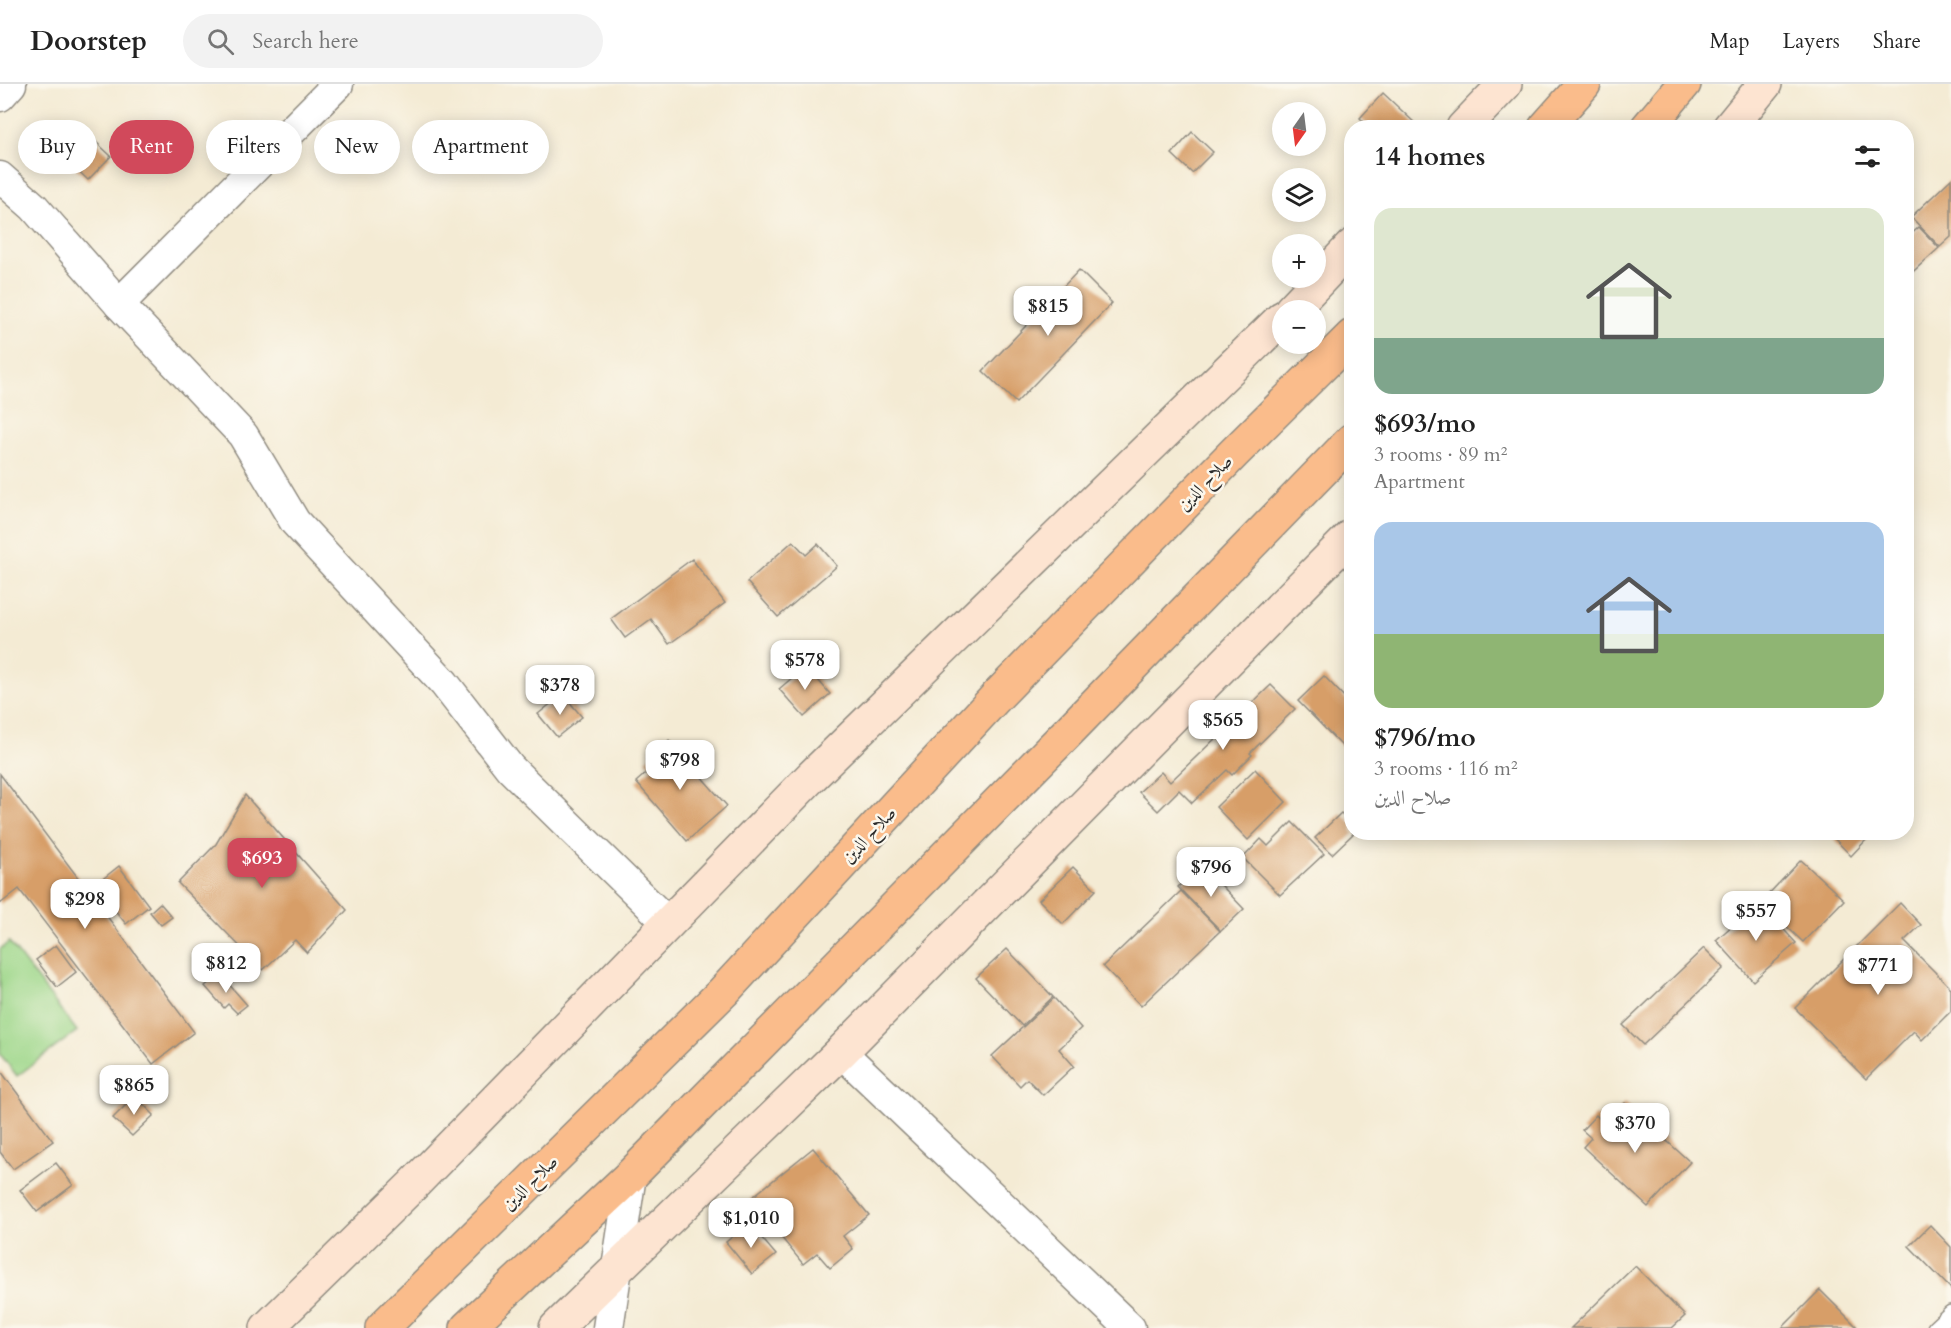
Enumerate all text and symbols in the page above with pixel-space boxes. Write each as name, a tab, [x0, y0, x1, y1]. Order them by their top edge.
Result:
search box	[183, 14, 603, 68]
text: Doorstep	[30, 22, 147, 60]
icon: search	[204, 25, 237, 58]
text: Search here	[252, 26, 359, 56]
text: Map	[1710, 27, 1750, 56]
text: Layers	[1783, 27, 1840, 56]
text: Share	[1873, 27, 1921, 56]
north arrow	[1272, 102, 1326, 156]
map controls	[1272, 102, 1326, 354]
chip: Buy	[18, 120, 97, 174]
chip: Rent	[109, 120, 194, 174]
chip: Filters	[206, 120, 302, 174]
chip: New	[314, 120, 400, 174]
chip: Apartment	[412, 120, 549, 174]
text: 14 homes	[1374, 139, 1485, 174]
icon: filters	[1851, 140, 1884, 173]
button: layers	[1272, 168, 1326, 222]
button: +	[1272, 234, 1326, 288]
icon: home	[1575, 247, 1683, 355]
pin: $815	[1012, 286, 1084, 337]
text: $815	[1028, 292, 1068, 319]
button: −	[1272, 300, 1326, 354]
text: $693/mo	[1374, 406, 1476, 441]
text: 3 rooms · 89 m²	[1374, 441, 1507, 468]
street label: صلاح الدين	[1172, 449, 1240, 519]
text: Apartment	[1374, 468, 1465, 495]
icon: home	[1575, 561, 1683, 669]
pin: $578	[769, 640, 841, 691]
text: $578	[785, 646, 825, 673]
pin: $378	[524, 665, 596, 716]
text: $378	[540, 671, 580, 698]
pin: $565	[1187, 700, 1259, 751]
text: $565	[1203, 706, 1243, 733]
text: $796/mo	[1374, 720, 1476, 755]
pin: $798	[644, 740, 716, 791]
text: $798	[660, 746, 700, 773]
text: 3 rooms · 116 m²	[1374, 755, 1518, 782]
text: صلاح الدين	[1374, 784, 1451, 811]
street label: صلاح الدين	[836, 801, 904, 871]
pin: $693	[226, 838, 298, 889]
text: $693	[242, 844, 282, 871]
pin: $796	[1175, 847, 1247, 898]
text: $796	[1191, 853, 1231, 880]
pin: $298	[49, 879, 121, 930]
text: $298	[65, 885, 105, 912]
pin: $557	[1720, 891, 1792, 942]
text: $557	[1736, 897, 1776, 924]
pin: $812	[190, 943, 262, 994]
pin: $771	[1842, 945, 1914, 996]
text: $812	[206, 949, 246, 976]
text: $771	[1858, 951, 1898, 978]
pin: $865	[98, 1065, 170, 1116]
text: $865	[114, 1071, 154, 1098]
pin: $370	[1599, 1103, 1671, 1154]
text: $370	[1615, 1109, 1655, 1136]
street label: صلاح الدين	[497, 1150, 566, 1219]
pin: $1,010	[702, 1198, 800, 1249]
text: $1,010	[722, 1204, 780, 1231]

